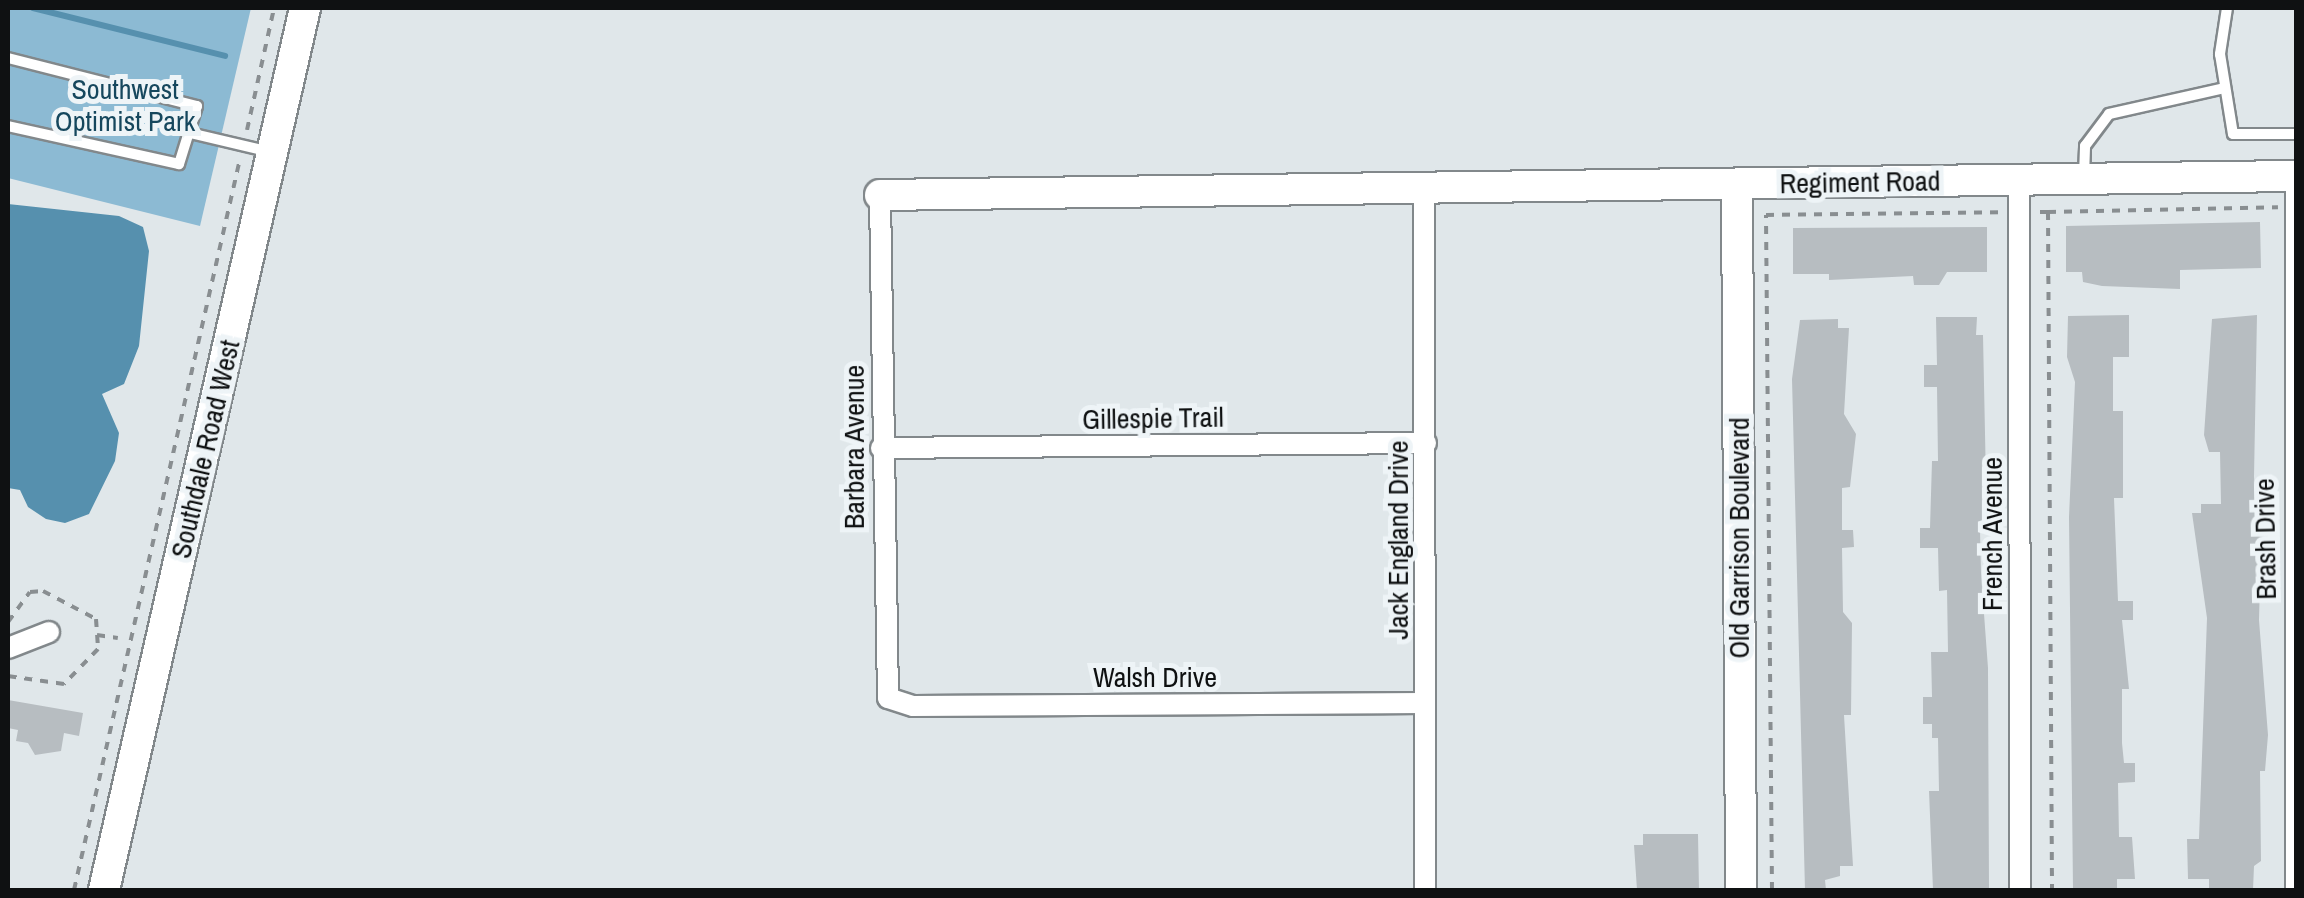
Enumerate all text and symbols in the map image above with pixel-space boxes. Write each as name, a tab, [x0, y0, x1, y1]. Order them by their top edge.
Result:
park label: Southwest Optimist Park	[55, 72, 195, 138]
street label: Regiment Road	[1779, 164, 1941, 200]
street label: Southdale Road West	[164, 337, 246, 561]
street label: Barbara Avenue	[837, 364, 871, 530]
street label: Gillespie Trail	[1082, 400, 1224, 436]
street label: Old Garrison Boulevard	[1722, 417, 1756, 659]
street label: Jack England Drive	[1381, 440, 1415, 640]
street label: French Avenue	[1975, 456, 2009, 612]
street label: Brash Drive	[2247, 478, 2283, 600]
street label: Walsh Drive	[1093, 660, 1217, 694]

